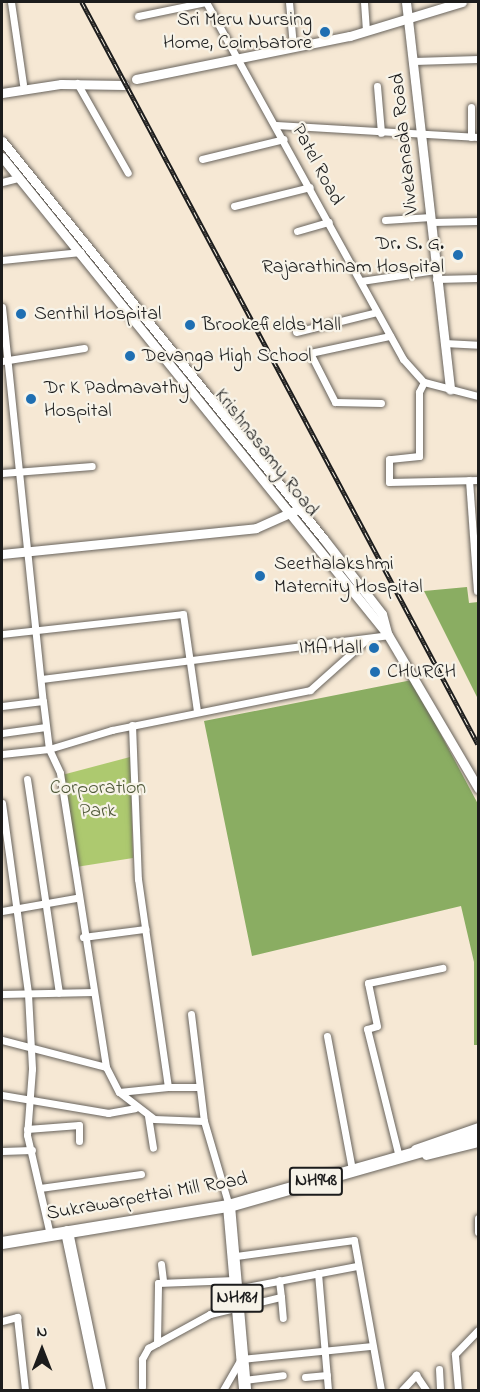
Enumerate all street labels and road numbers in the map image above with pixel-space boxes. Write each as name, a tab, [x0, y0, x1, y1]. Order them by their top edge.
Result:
street label: Vivekanada Road	[386, 72, 424, 216]
street label: Patel Road	[286, 120, 348, 210]
street label: Krishnasamy Road	[209, 384, 323, 522]
road number: NH948	[288, 1166, 344, 1196]
street label: Sukrawarpettai Mill Road	[45, 1167, 249, 1227]
road number: NH181	[210, 1283, 264, 1313]

